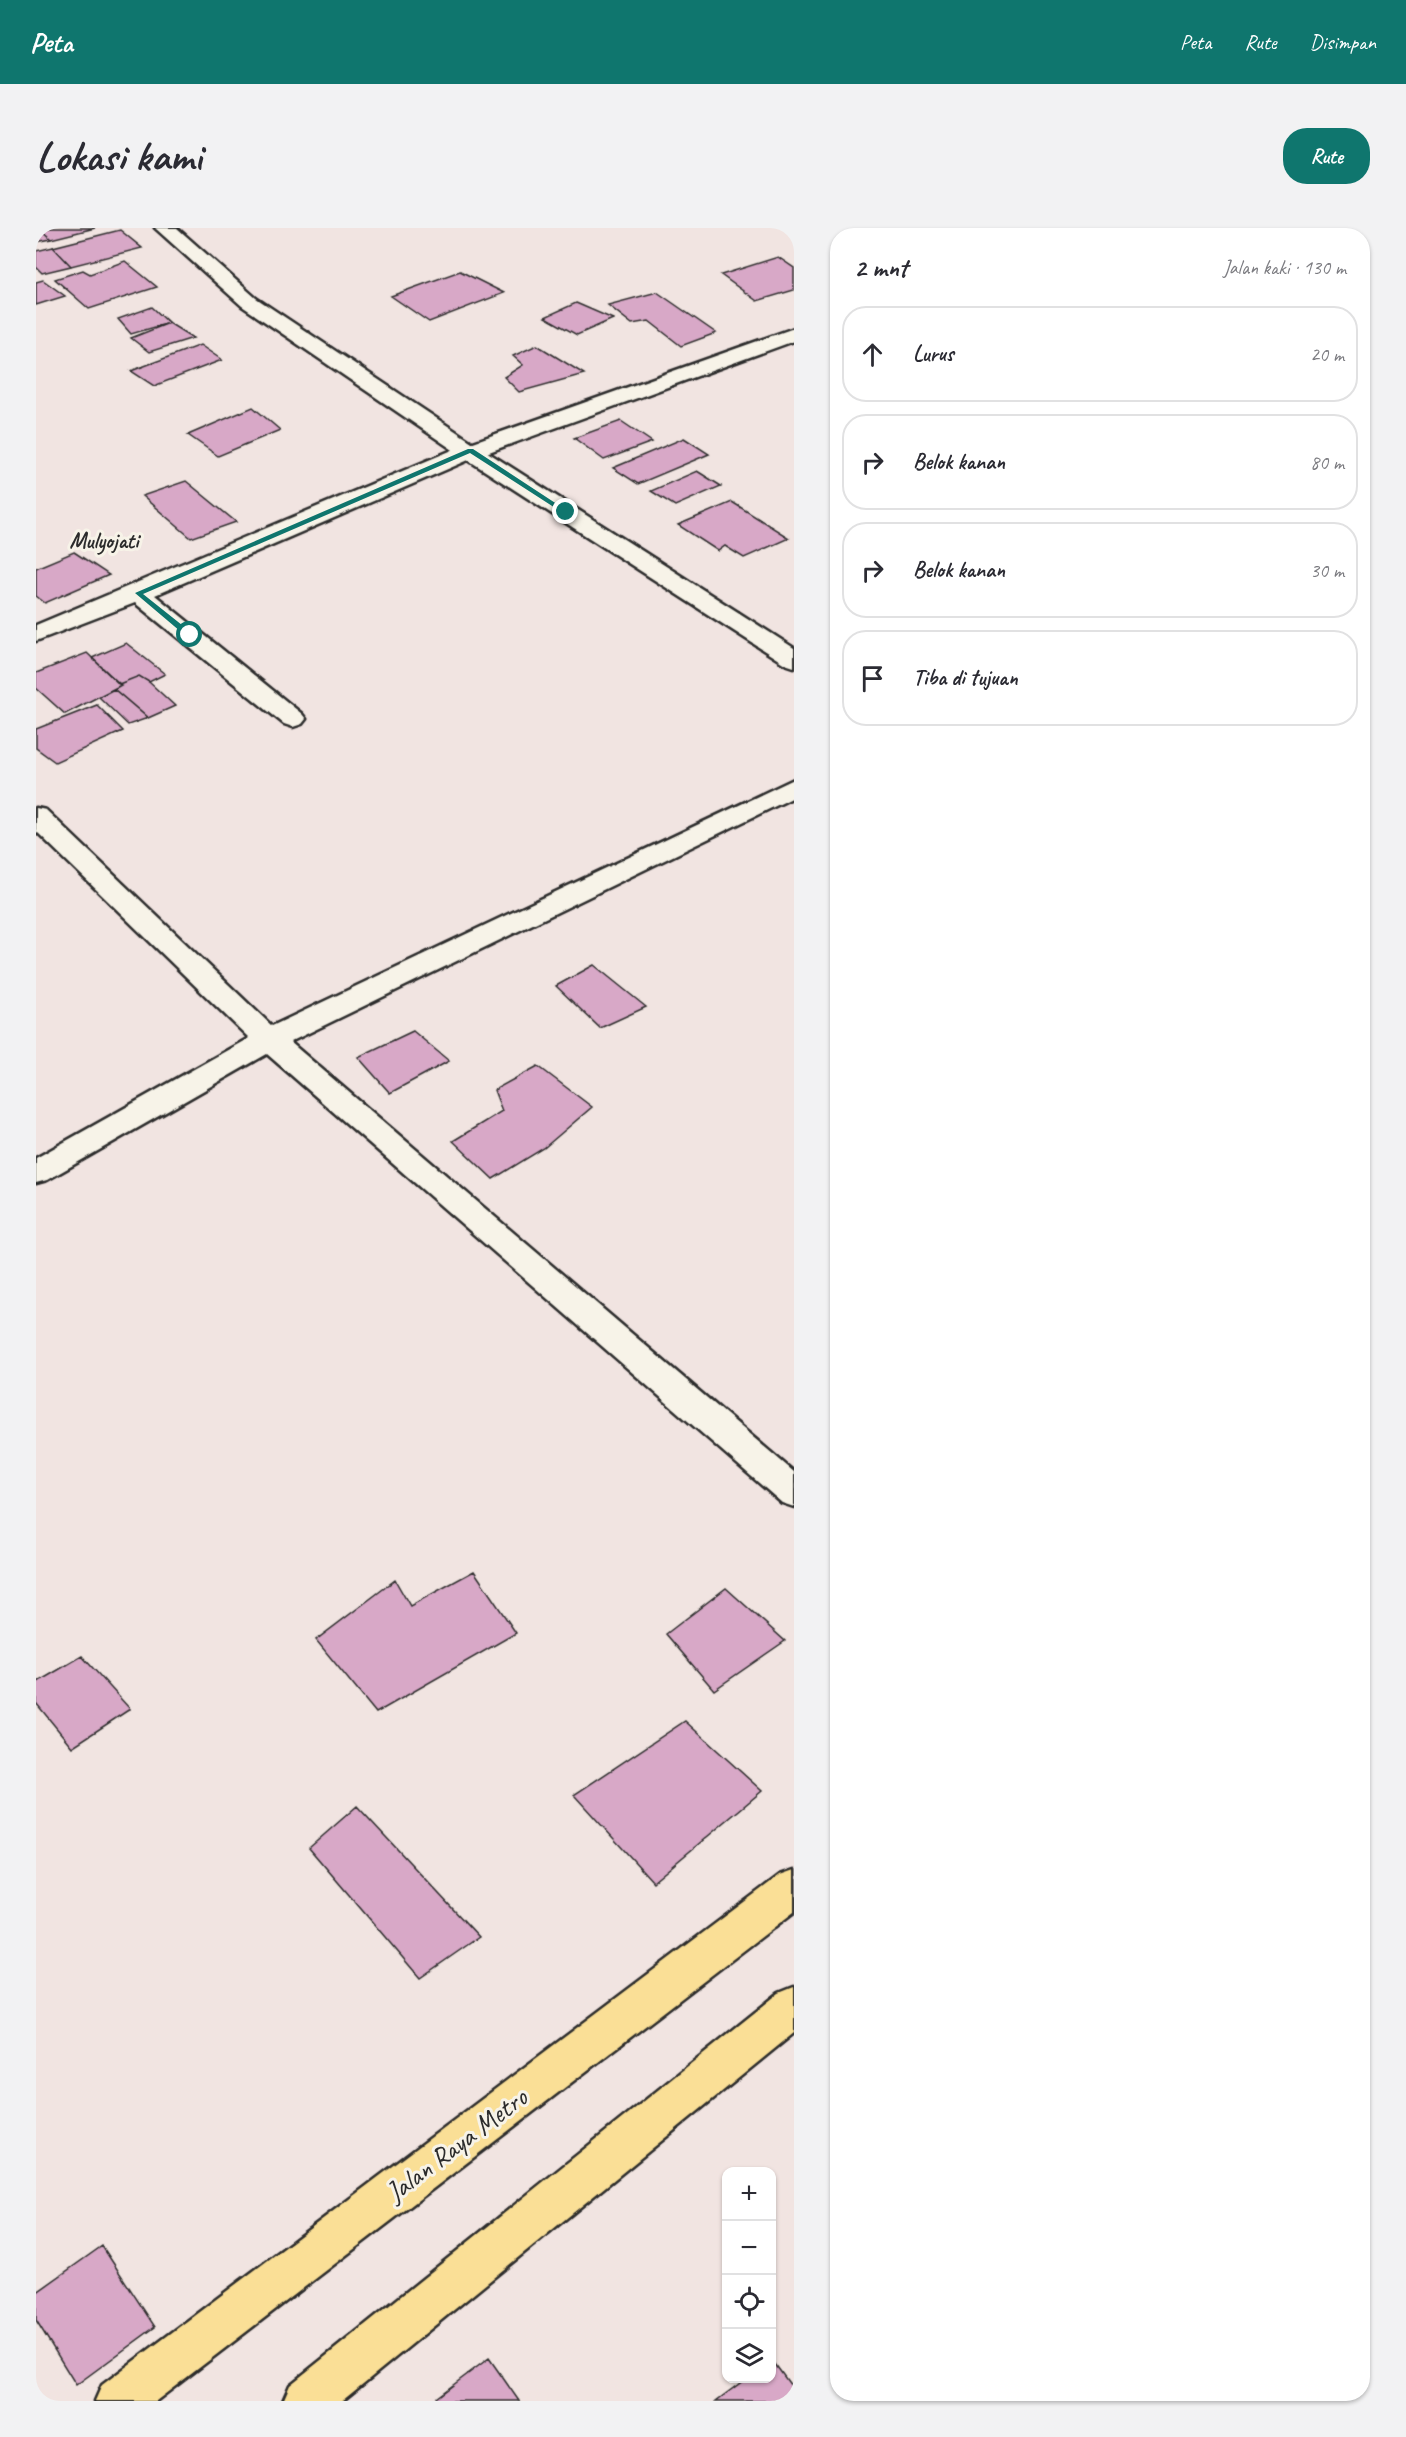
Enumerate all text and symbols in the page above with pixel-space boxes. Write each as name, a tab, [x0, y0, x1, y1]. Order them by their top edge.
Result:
text: Peta	[30, 25, 73, 60]
text: Peta	[1180, 29, 1211, 55]
text: Rute	[1244, 29, 1277, 55]
text: Disimpan	[1310, 29, 1376, 55]
button: Rute	[1283, 128, 1370, 184]
text: Lokasi kami	[36, 130, 202, 183]
text: 2 mnt	[854, 251, 907, 284]
text: Jalan kaki · 130 m	[1223, 255, 1346, 280]
icon: ahead	[856, 338, 889, 371]
text: Lurus	[913, 340, 953, 368]
text: 20 m	[1310, 342, 1344, 367]
icon: right	[856, 446, 889, 479]
text: Belok kanan	[913, 448, 1005, 476]
text: 80 m	[1310, 450, 1344, 475]
route end	[552, 498, 578, 524]
district label: Mulyojati	[69, 527, 141, 555]
icon: right	[856, 554, 889, 587]
text: Belok kanan	[913, 556, 1005, 584]
text: 30 m	[1310, 558, 1344, 583]
route start	[176, 621, 202, 647]
icon: arrive	[856, 662, 889, 695]
text: Tiba di tujuan	[913, 664, 1018, 692]
street label: Jalan Raya Metro	[377, 2078, 536, 2210]
map controls	[722, 2167, 776, 2383]
button: +	[722, 2167, 776, 2221]
button: −	[722, 2221, 776, 2275]
button: locate	[722, 2275, 776, 2329]
button: layers	[722, 2329, 776, 2383]

